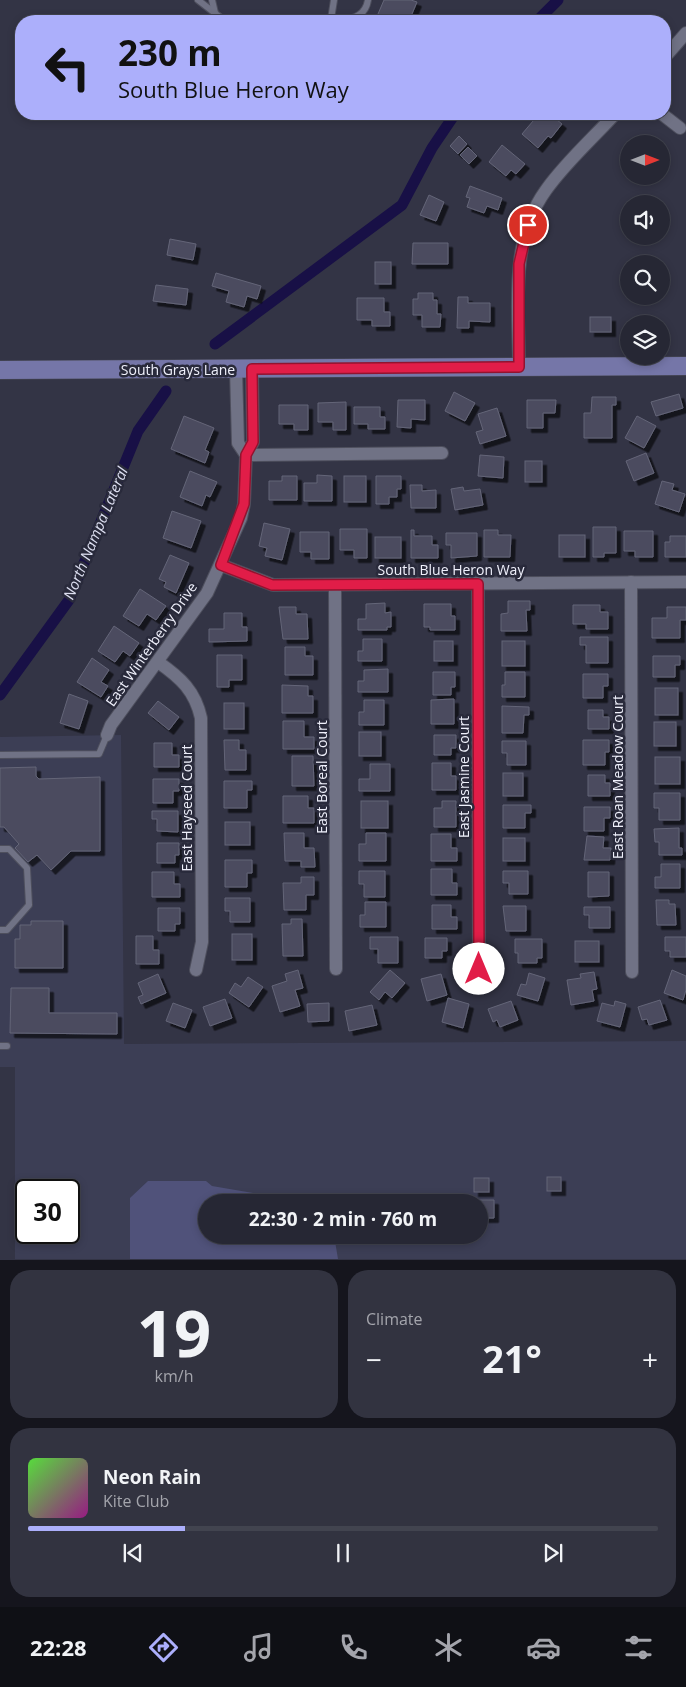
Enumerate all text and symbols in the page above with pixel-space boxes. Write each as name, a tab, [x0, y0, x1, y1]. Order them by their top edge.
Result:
text: 230 m	[118, 29, 222, 76]
icon: left	[35, 35, 100, 100]
text: South Blue Heron Way	[118, 74, 349, 104]
north arrow	[620, 135, 670, 185]
map controls	[620, 135, 670, 365]
button: sound	[620, 195, 670, 245]
pin	[507, 204, 549, 246]
icon: arrive	[514, 211, 542, 239]
button: search	[620, 255, 670, 305]
button: layers	[620, 315, 670, 365]
street label: South Grays Lane	[121, 360, 235, 379]
water label: North Nampa Lateral	[58, 463, 132, 602]
street label: South Blue Heron Way	[378, 560, 525, 579]
street label: East Winterberry Drive	[101, 578, 201, 710]
street label: East Roan Meadow Court	[608, 695, 627, 859]
street label: East Jasmine Court	[454, 716, 473, 838]
street label: East Boreal Court	[312, 720, 331, 834]
street label: East Hayseed Court	[177, 744, 196, 872]
position arrow	[452, 942, 504, 994]
speed limit sign: 30	[15, 1179, 80, 1244]
text: 22:30 · 2 min · 760 m	[249, 1206, 437, 1232]
text: 19	[137, 1288, 211, 1376]
text: Climate	[366, 1308, 423, 1330]
text: 21°	[482, 1332, 542, 1384]
text: −	[366, 1340, 382, 1378]
text: +	[642, 1340, 658, 1378]
text: km/h	[155, 1365, 193, 1387]
text: Neon Rain	[103, 1464, 201, 1490]
text: Kite Club	[103, 1490, 169, 1512]
icon: previous	[119, 1539, 147, 1567]
icon: pause	[329, 1539, 357, 1567]
icon: next	[539, 1539, 567, 1567]
icon: directions	[146, 1630, 181, 1665]
icon: music	[241, 1630, 276, 1665]
icon: phone	[336, 1630, 371, 1665]
icon: climate	[431, 1630, 466, 1665]
icon: car	[526, 1630, 561, 1665]
icon: filters	[621, 1630, 656, 1665]
text: 22:28	[30, 1632, 87, 1662]

